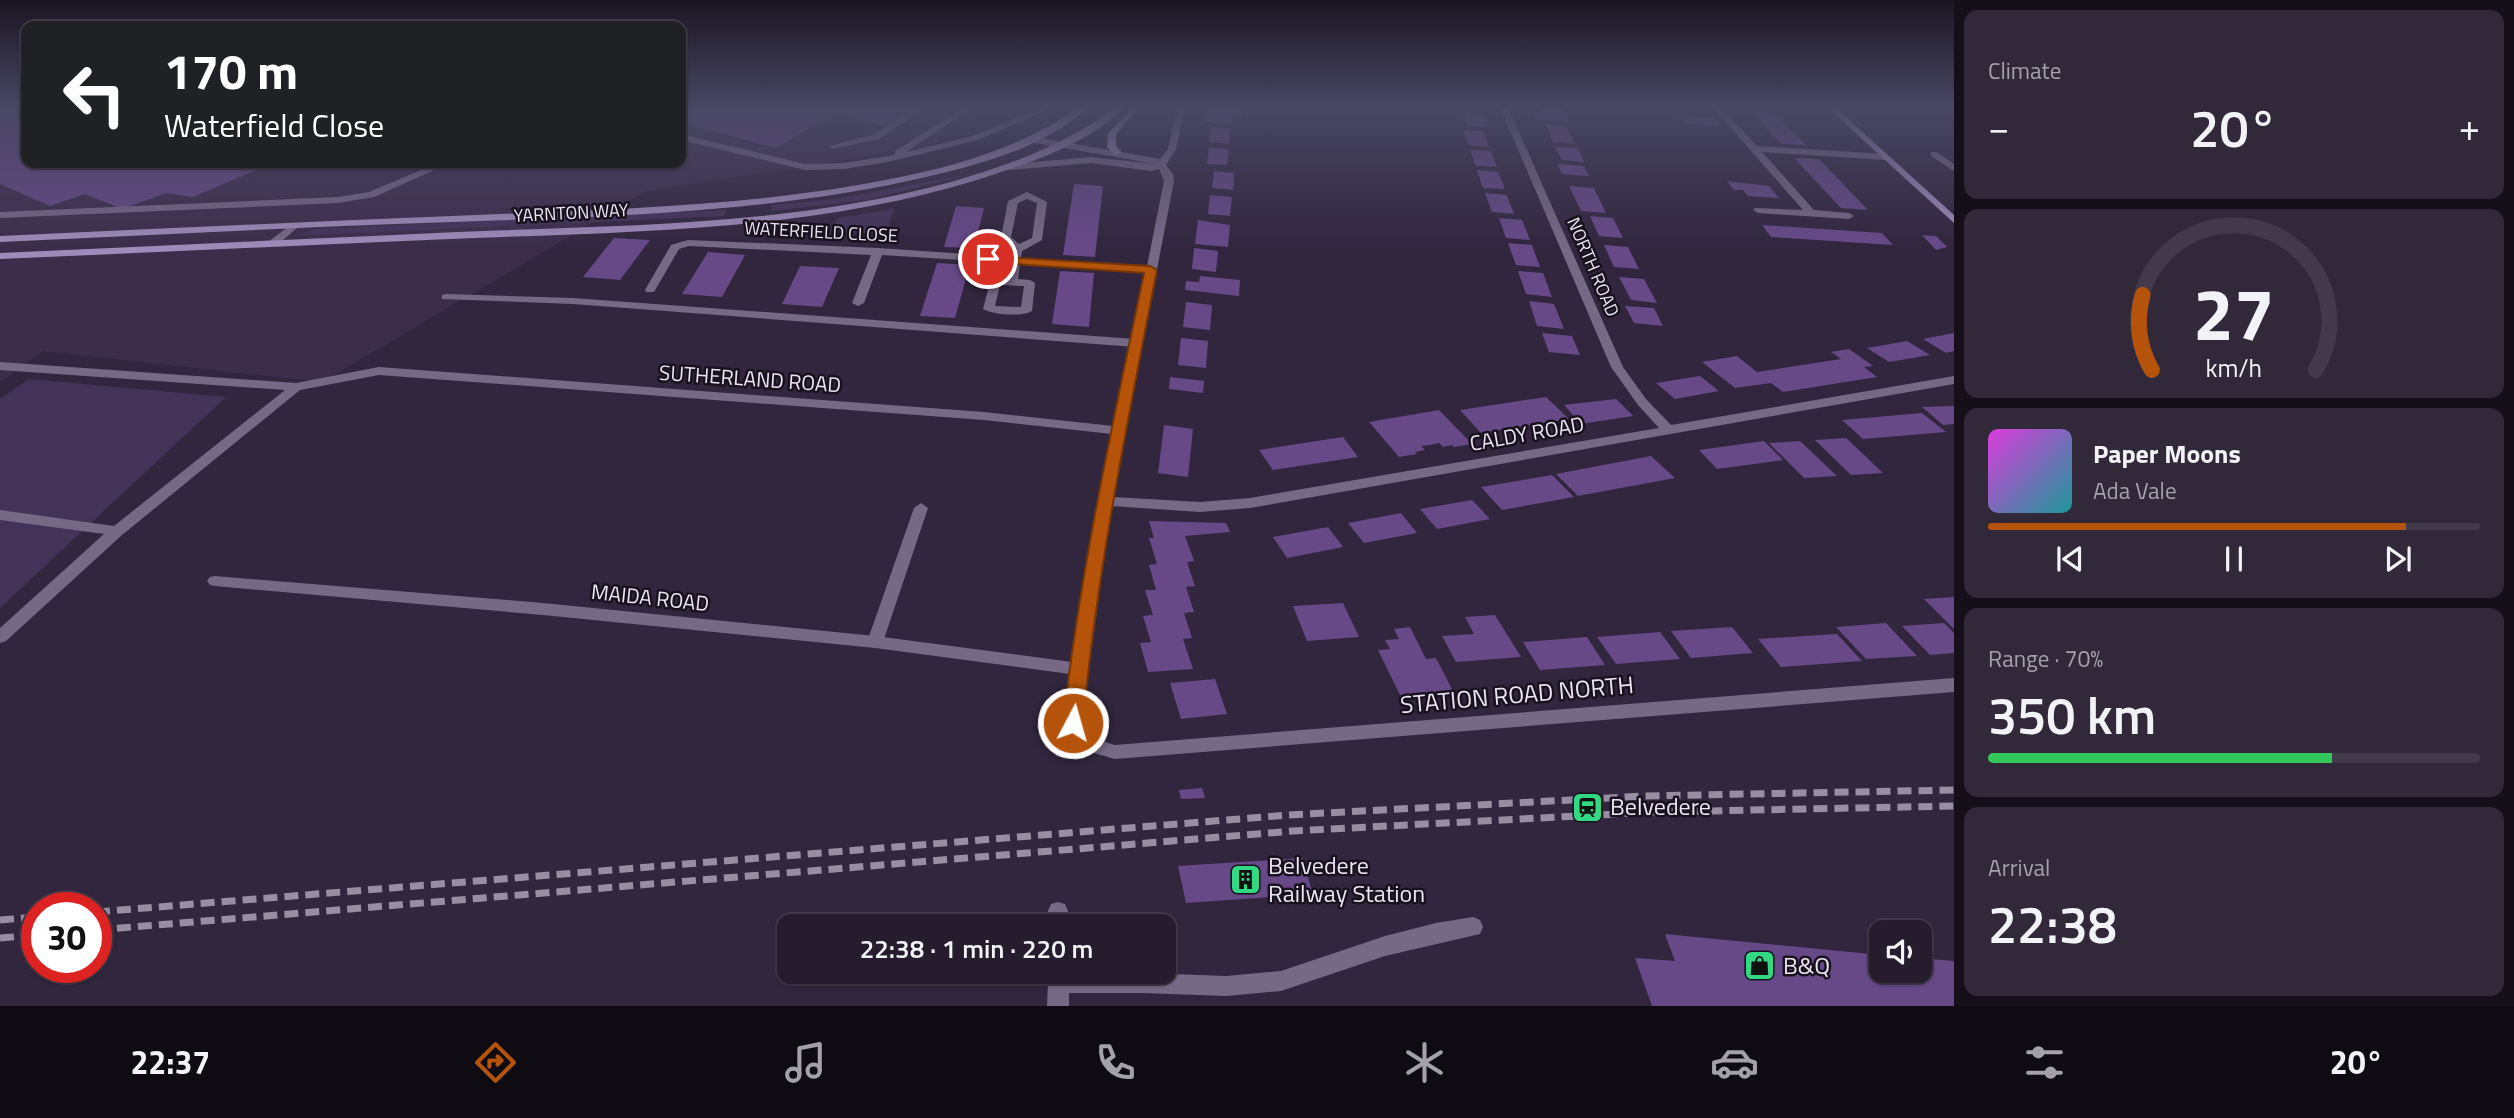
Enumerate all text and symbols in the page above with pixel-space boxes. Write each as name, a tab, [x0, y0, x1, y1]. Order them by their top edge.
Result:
text: 170 m	[164, 33, 298, 108]
icon: left	[49, 49, 140, 140]
text: Climate	[1988, 53, 2061, 88]
text: 20°	[2190, 88, 2278, 167]
text: −	[1988, 98, 2009, 156]
text: +	[2459, 98, 2480, 156]
text: Waterfield Close	[164, 101, 384, 149]
street label: YARNTON WAY	[513, 196, 629, 229]
street label: NORTH ROAD	[1560, 213, 1627, 321]
street label: WATERFIELD CLOSE	[744, 214, 898, 249]
pin	[958, 229, 1018, 289]
icon: arrive	[969, 240, 1007, 278]
text: 27	[2193, 258, 2275, 368]
text: km/h	[2206, 349, 2262, 387]
street label: SUTHERLAND ROAD	[658, 356, 842, 400]
street label: CALDY ROAD	[1467, 407, 1586, 459]
text: Paper Moons	[2093, 434, 2241, 473]
text: Ada Vale	[2093, 473, 2177, 508]
icon: previous	[2051, 540, 2089, 578]
icon: pause	[2215, 540, 2253, 578]
icon: next	[2379, 540, 2417, 578]
street label: MAIDA ROAD	[590, 575, 711, 619]
text: Range · 70%	[1988, 641, 2103, 676]
street label: STATION ROAD NORTH	[1399, 666, 1635, 722]
text: 350 km	[1988, 675, 2156, 754]
position arrow	[1036, 686, 1110, 760]
place label: Belvedere	[1610, 788, 1711, 824]
station icon: Belvedere	[1570, 790, 1604, 824]
place label: Belvedere Railway Station	[1268, 847, 1425, 911]
text: Arrival	[1988, 850, 2050, 885]
building icon: Belvedere Railway Station	[1228, 863, 1262, 897]
text: 22:38	[1988, 884, 2117, 963]
speed limit sign: 30	[21, 892, 112, 983]
map controls	[1869, 920, 1932, 983]
button: sound	[1869, 920, 1932, 983]
text: 22:38 · 1 min · 220 m	[860, 929, 1093, 968]
place label: B&Q	[1783, 947, 1830, 983]
shop icon: B&Q	[1743, 949, 1777, 983]
text: 22:37	[130, 1038, 210, 1086]
icon: directions	[471, 1038, 520, 1087]
icon: music	[781, 1038, 830, 1087]
icon: phone	[1091, 1038, 1140, 1087]
icon: climate	[1400, 1038, 1449, 1087]
icon: car	[1710, 1038, 1759, 1087]
icon: filters	[2020, 1038, 2069, 1087]
text: 20°	[2330, 1038, 2384, 1086]

